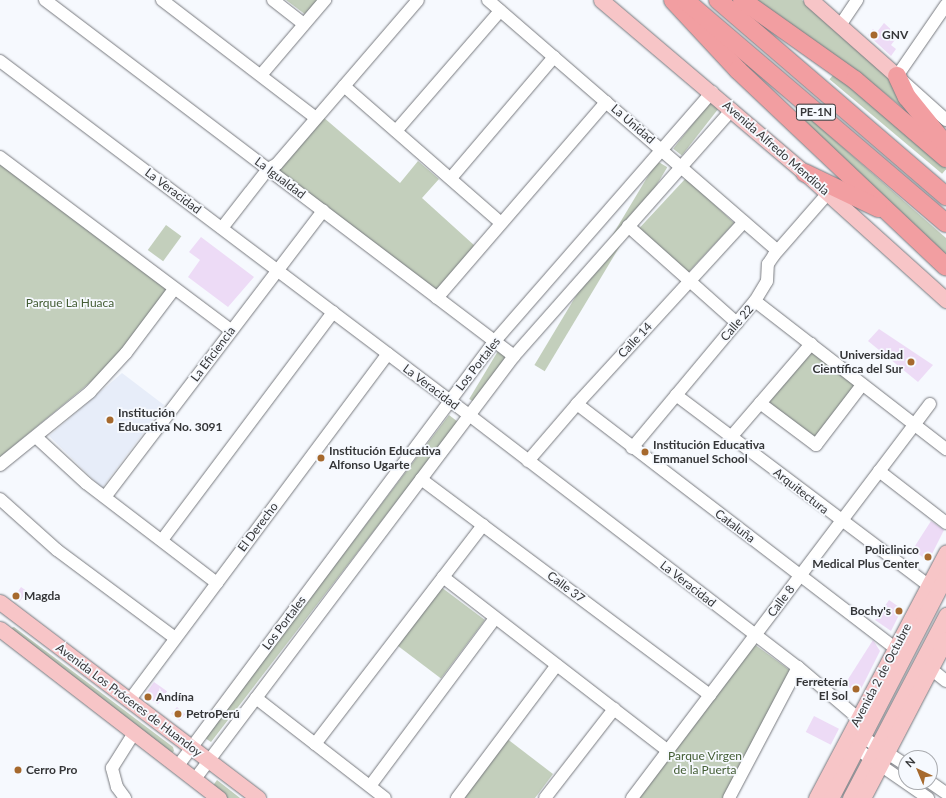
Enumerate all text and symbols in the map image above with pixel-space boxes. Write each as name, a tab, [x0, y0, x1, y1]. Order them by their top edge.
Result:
place label: GNV	[882, 28, 908, 42]
marker: GNV	[869, 30, 879, 40]
street label: Avenida Alfredo Mendiola	[720, 98, 832, 198]
street label: La Unidad	[608, 101, 658, 147]
road number: PE-1N	[795, 103, 837, 121]
street label: La Igualdad	[252, 154, 308, 202]
street label: La Veracidad	[142, 165, 204, 217]
park label: Parque La Huaca	[26, 296, 114, 310]
street label: Calle 22	[717, 302, 757, 344]
street label: Calle 14	[615, 319, 655, 361]
street label: La Eficiencia	[188, 324, 238, 384]
street label: Los Portales	[453, 335, 503, 393]
place label: Universidad Científica del Sur	[812, 348, 903, 376]
marker: Universidad Científica del Sur	[906, 357, 916, 367]
street label: La Veracidad	[400, 361, 462, 413]
place label: Institución Educativa No. 3091	[118, 406, 223, 434]
marker: Institución Educativa No. 3091	[105, 415, 115, 425]
place label: Institución Educativa Emmanuel School	[653, 438, 765, 466]
place label: Institución Educativa Alfonso Ugarte	[329, 444, 441, 472]
marker: Institución Educativa Emmanuel School	[640, 447, 650, 457]
marker: Institución Educativa Alfonso Ugarte	[316, 453, 326, 463]
street label: Arquitectura	[771, 465, 831, 517]
street label: El Derecho	[235, 500, 281, 554]
street label: Cataluña	[712, 506, 758, 546]
place label: Policlinico Medical Plus Center	[812, 543, 919, 571]
marker: Policlinico Medical Plus Center	[922, 551, 934, 563]
street label: La Veracidad	[657, 558, 719, 610]
street label: Calle 37	[545, 568, 587, 606]
street label: Calle 8	[764, 582, 798, 620]
place label: Magda	[24, 589, 60, 603]
marker: Magda	[11, 591, 21, 601]
street label: Los Portales	[259, 593, 309, 653]
place label: Bochy's	[850, 604, 891, 618]
marker: Bochy's	[894, 606, 904, 616]
street label: Avenida 2 de Octubre	[848, 621, 914, 729]
street label: Avenida Los Próceres de Huandoy	[53, 640, 205, 760]
place label: Ferretería El Sol	[796, 675, 848, 703]
marker: Ferretería El Sol	[851, 684, 861, 694]
place label: Andína	[156, 690, 194, 704]
marker: Andína	[143, 692, 153, 702]
place label: PetroPerú	[186, 707, 240, 721]
marker: PetroPerú	[173, 709, 183, 719]
park label: Parque Virgen de la Puerta	[668, 749, 742, 777]
north arrow	[898, 750, 938, 790]
text: N	[902, 754, 918, 769]
place label: Cerro Pro	[26, 763, 77, 777]
marker: Cerro Pro	[13, 765, 23, 775]

